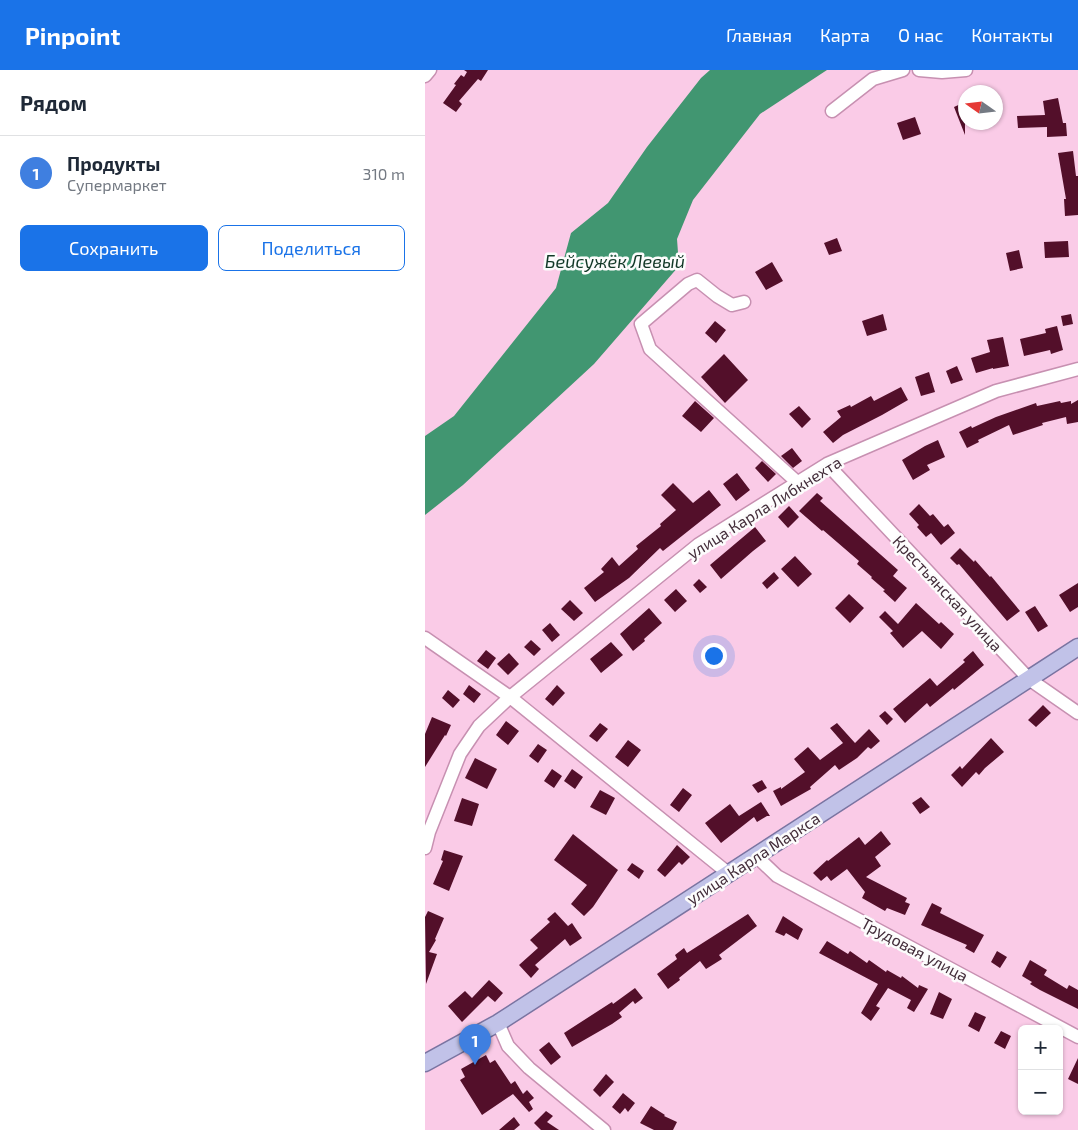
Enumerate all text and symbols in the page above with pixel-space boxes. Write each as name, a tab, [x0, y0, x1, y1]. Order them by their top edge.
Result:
text: Pinpoint	[25, 21, 120, 50]
text: Главная	[726, 24, 792, 46]
text: Карта	[820, 24, 870, 46]
text: О нас	[898, 24, 943, 46]
text: Контакты	[971, 24, 1053, 46]
north arrow	[958, 85, 1003, 130]
text: Рядом	[20, 90, 87, 115]
text: Продукты	[67, 152, 160, 175]
text: 1	[33, 164, 39, 183]
text: 310 m	[363, 164, 405, 183]
text: Супермаркет	[67, 175, 166, 194]
button: Сохранить	[20, 225, 208, 271]
button: Поделиться	[218, 225, 405, 271]
water label: Бейсужёк Левый	[545, 250, 685, 272]
street label: улица Карла Либкнехта	[684, 452, 845, 563]
street label: Крестьянская улица	[889, 531, 1007, 656]
your location	[701, 643, 727, 669]
street label: улица Карла Маркса	[683, 808, 824, 909]
street label: Трудовая улица	[858, 913, 972, 986]
pin: 1	[459, 1024, 491, 1065]
map controls	[1018, 1025, 1063, 1115]
button: +	[1018, 1025, 1063, 1070]
button: −	[1018, 1070, 1063, 1115]

